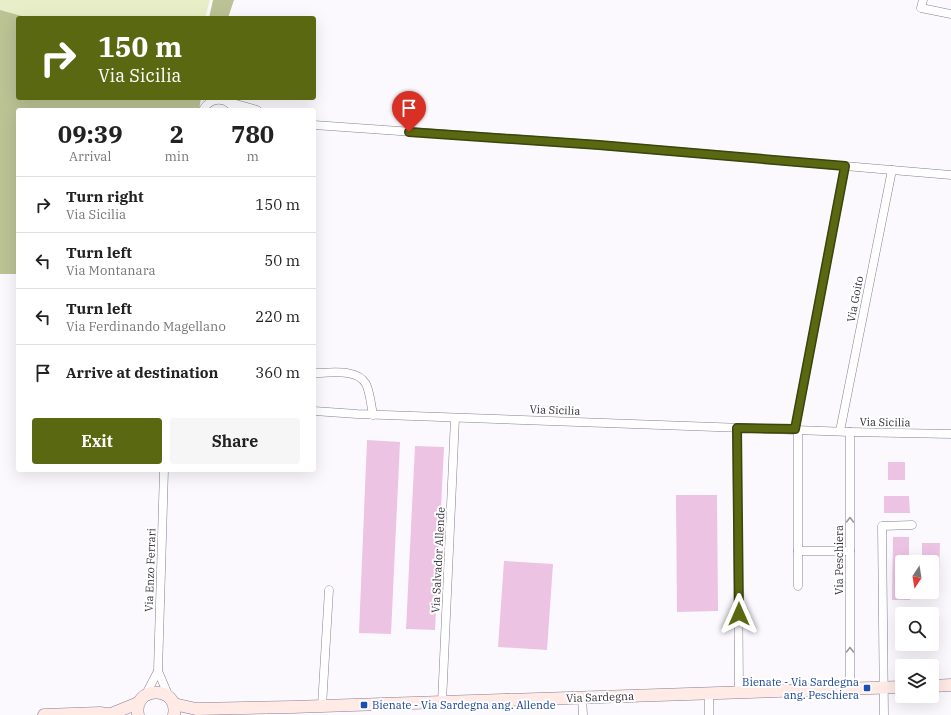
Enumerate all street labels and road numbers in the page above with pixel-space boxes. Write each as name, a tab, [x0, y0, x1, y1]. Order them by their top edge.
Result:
street label: Via Goito	[844, 275, 866, 323]
street label: Via Sicilia	[529, 402, 581, 418]
street label: Via Sicilia	[859, 415, 911, 429]
street label: Via Salvador Allende	[428, 506, 448, 614]
street label: Via Peschiera	[832, 525, 846, 595]
street label: Via Enzo Ferrari	[142, 527, 158, 612]
street label: Via Sardegna	[566, 689, 634, 705]

